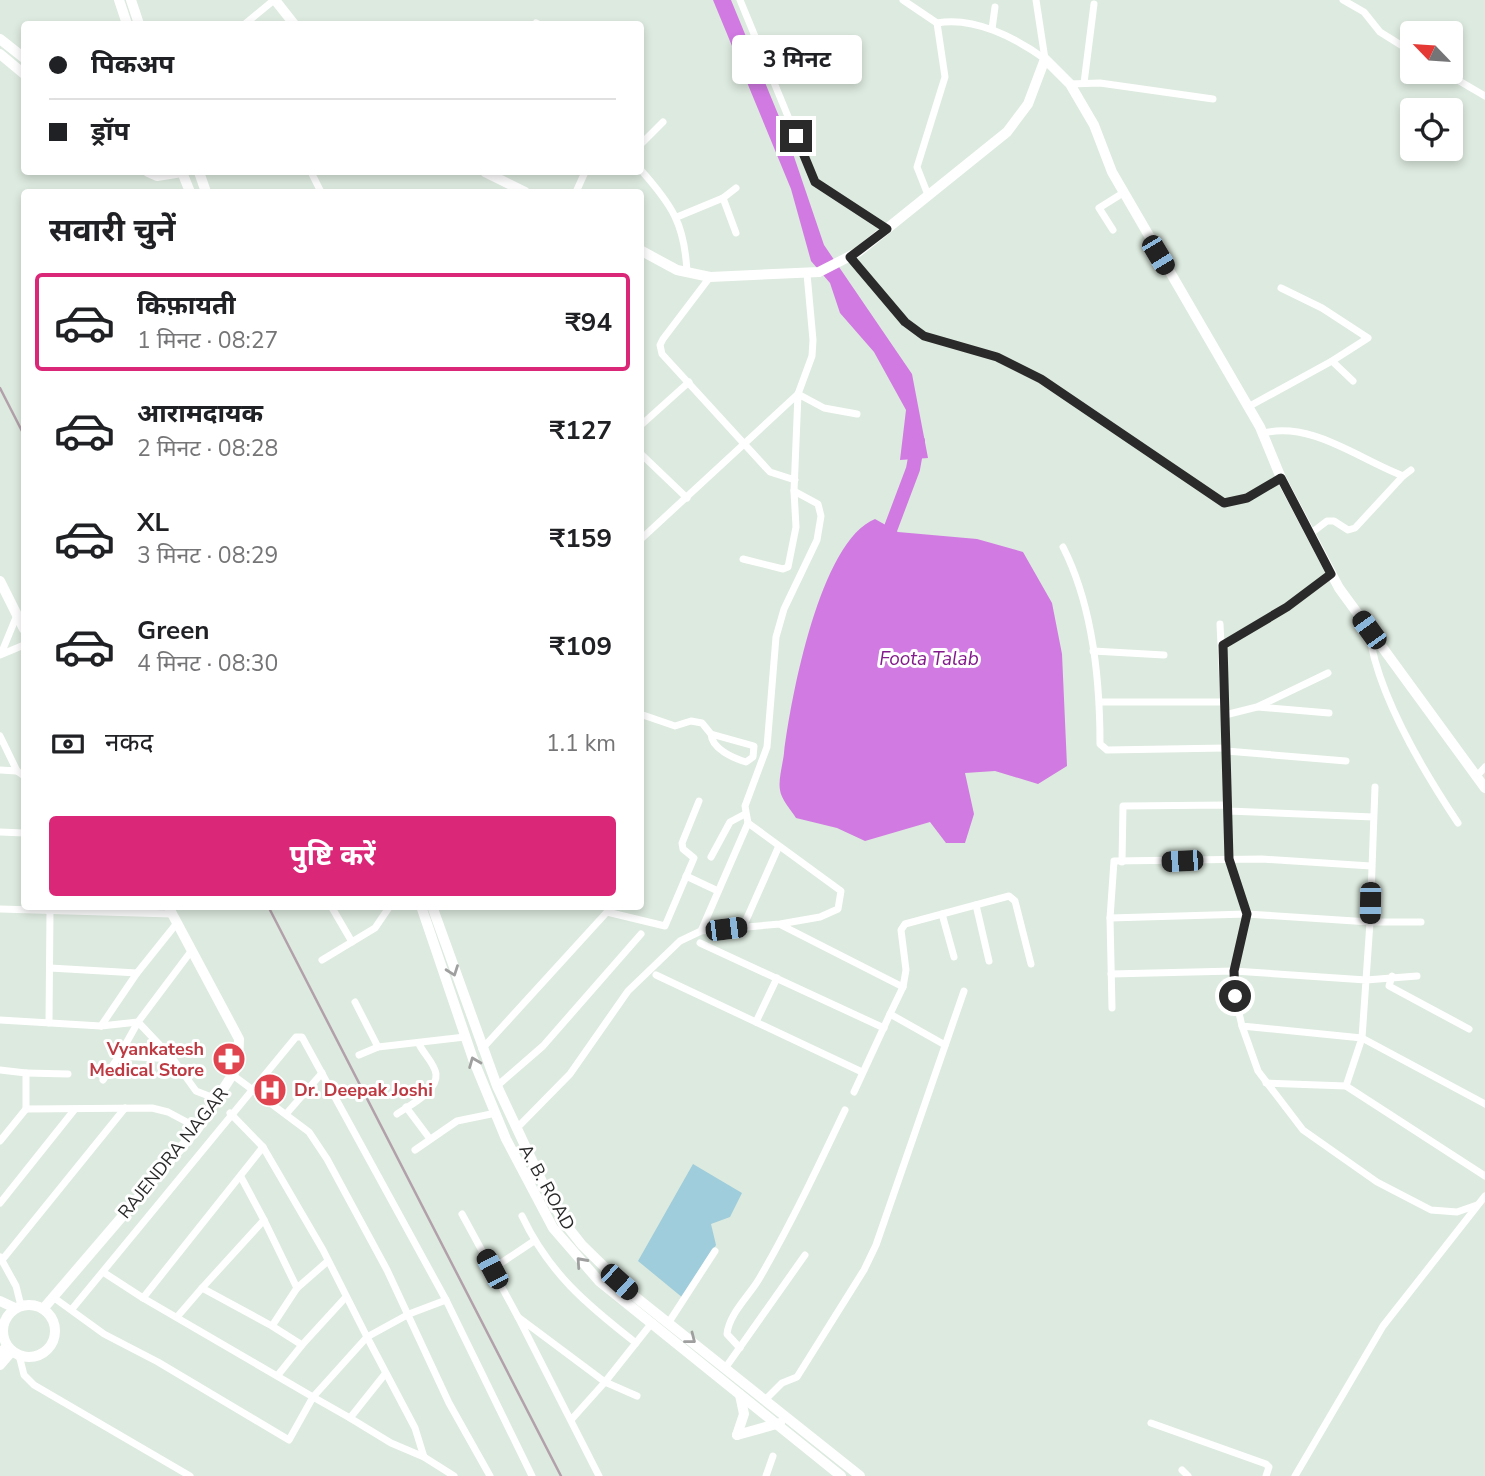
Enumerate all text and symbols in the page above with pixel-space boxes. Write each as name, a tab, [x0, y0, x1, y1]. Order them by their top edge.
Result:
north arrow	[1400, 21, 1463, 84]
map controls	[1400, 21, 1463, 161]
callout: 3 मिनट	[731, 34, 861, 83]
text: 3 मिनट	[763, 44, 831, 75]
text: पिकअप	[91, 47, 174, 82]
button: locate	[1400, 98, 1463, 161]
text: ड्रॉप	[91, 114, 129, 149]
route end	[780, 120, 812, 152]
text: सवारी चुनें	[49, 209, 175, 252]
car	[1139, 232, 1178, 278]
text: किफ़ायती	[137, 288, 236, 323]
icon: car	[53, 291, 116, 354]
text: ₹94	[565, 305, 612, 340]
text: 1 मिनट · 08:27	[137, 325, 278, 356]
text: आरामदायक	[137, 396, 263, 431]
icon: car	[53, 399, 116, 462]
text: ₹127	[550, 413, 612, 448]
text: 2 मिनट · 08:28	[137, 433, 278, 464]
text: XL	[137, 505, 169, 540]
icon: car	[53, 507, 116, 570]
text: ₹159	[550, 521, 612, 556]
text: 3 मिनट · 08:29	[137, 540, 278, 571]
car	[1349, 607, 1390, 653]
text: Green	[137, 613, 210, 648]
icon: car	[53, 615, 116, 678]
text: ₹109	[550, 629, 612, 664]
water label: Foota Talab	[879, 646, 979, 672]
text: 4 मिनट · 08:30	[137, 648, 278, 679]
icon: cash	[49, 725, 87, 763]
text: नकद	[105, 725, 153, 760]
text: 1.1 km	[546, 728, 616, 759]
button: पुष्टि करें	[49, 816, 616, 896]
car	[1161, 849, 1204, 873]
car	[1360, 882, 1381, 924]
car	[704, 916, 749, 942]
one-way arrow	[445, 965, 459, 977]
route start	[1219, 980, 1251, 1012]
place label: Vyankatesh Medical Store	[89, 1037, 204, 1082]
pharmacy icon: Vyankatesh Medical Store	[210, 1040, 248, 1078]
one-way arrow	[469, 1057, 483, 1069]
hospital icon: Dr. Deepak Joshi	[251, 1071, 289, 1109]
place label: Dr. Deepak Joshi	[294, 1078, 433, 1102]
street label: RAJENDRA NAGAR	[113, 1082, 233, 1224]
street label: A. B. ROAD	[513, 1140, 581, 1234]
car	[473, 1246, 512, 1292]
one-way arrow	[577, 1257, 589, 1270]
car	[597, 1260, 642, 1304]
one-way arrow	[683, 1331, 695, 1344]

